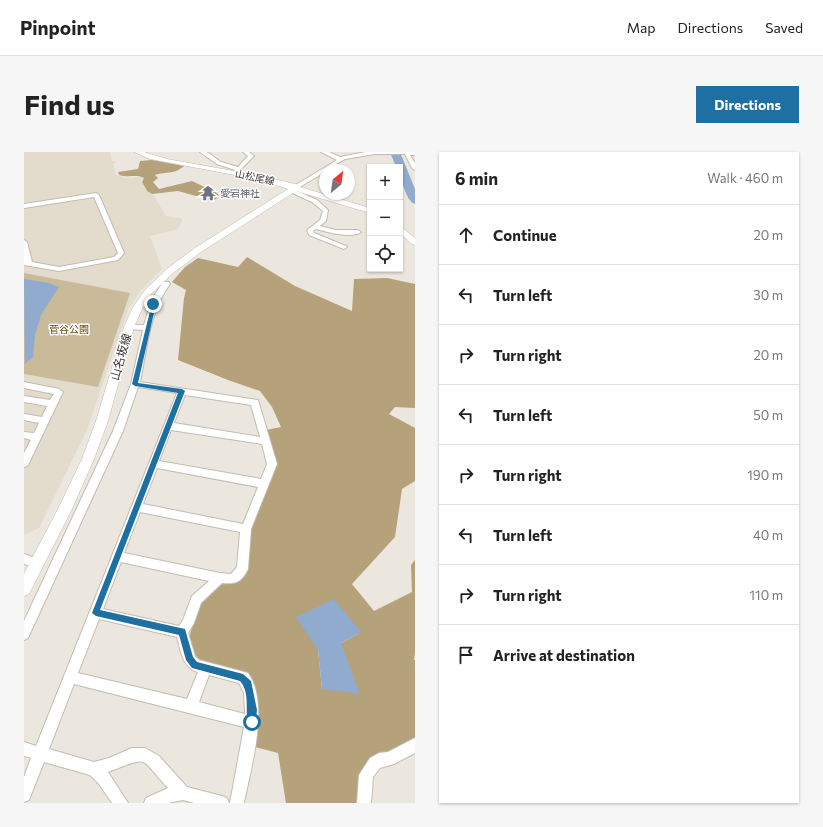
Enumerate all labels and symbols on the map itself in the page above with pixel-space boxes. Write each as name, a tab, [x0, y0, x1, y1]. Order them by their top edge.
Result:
north arrow	[319, 164, 355, 200]
street label: 山松尾線	[234, 167, 276, 187]
temple icon: 愛宕神社	[199, 184, 217, 202]
place label: 愛宕神社	[220, 187, 260, 199]
route end	[144, 295, 162, 313]
park label: 菅谷公園	[49, 323, 89, 335]
street label: 山名坂線	[107, 332, 133, 382]
route start	[243, 713, 261, 731]

